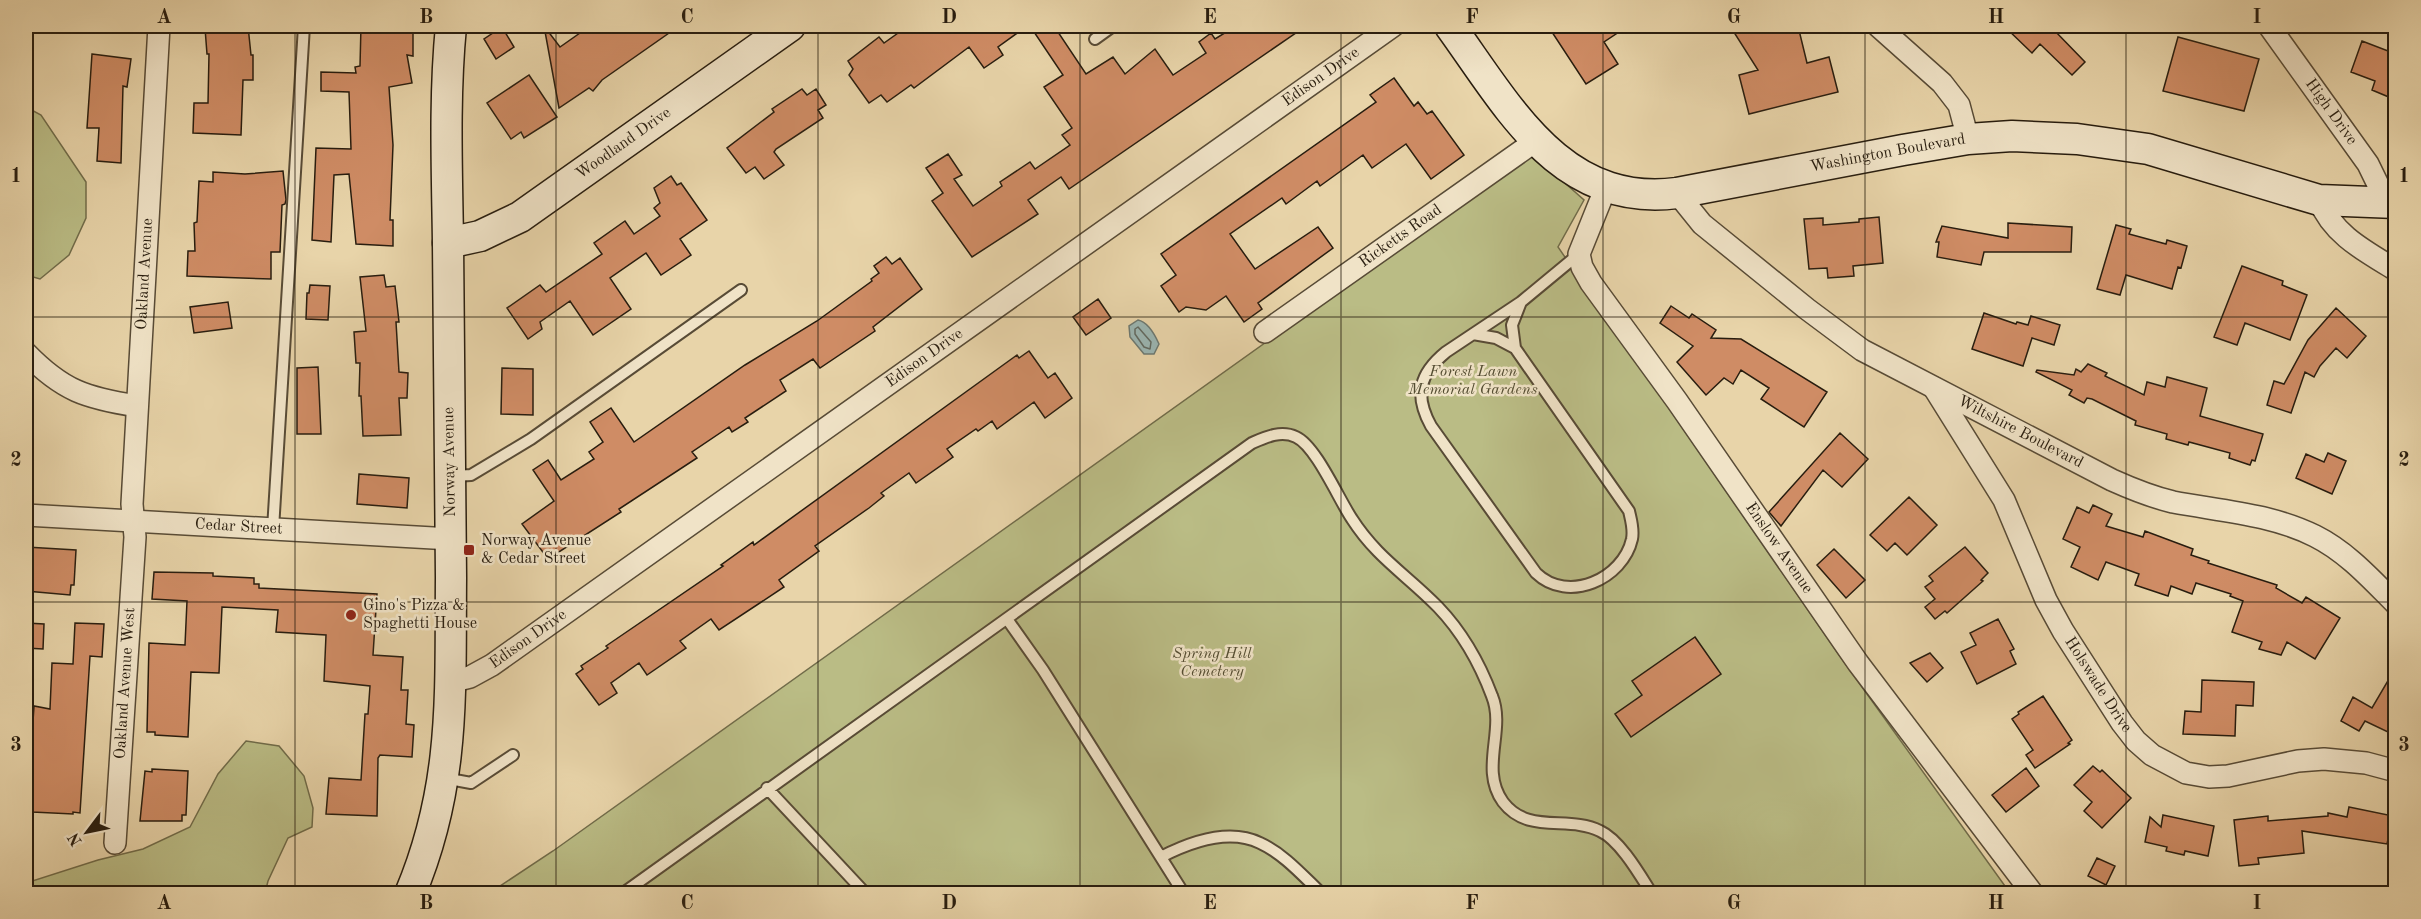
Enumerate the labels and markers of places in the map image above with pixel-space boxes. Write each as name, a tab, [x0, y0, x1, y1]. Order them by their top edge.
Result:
place label: Norway Avenue & Cedar Street	[481, 533, 591, 567]
marker: Norway Avenue & Cedar Street	[462, 543, 476, 557]
place label: Gino's Pizza & Spaghetti House	[363, 598, 477, 632]
marker: Gino's Pizza & Spaghetti House	[344, 608, 358, 622]

